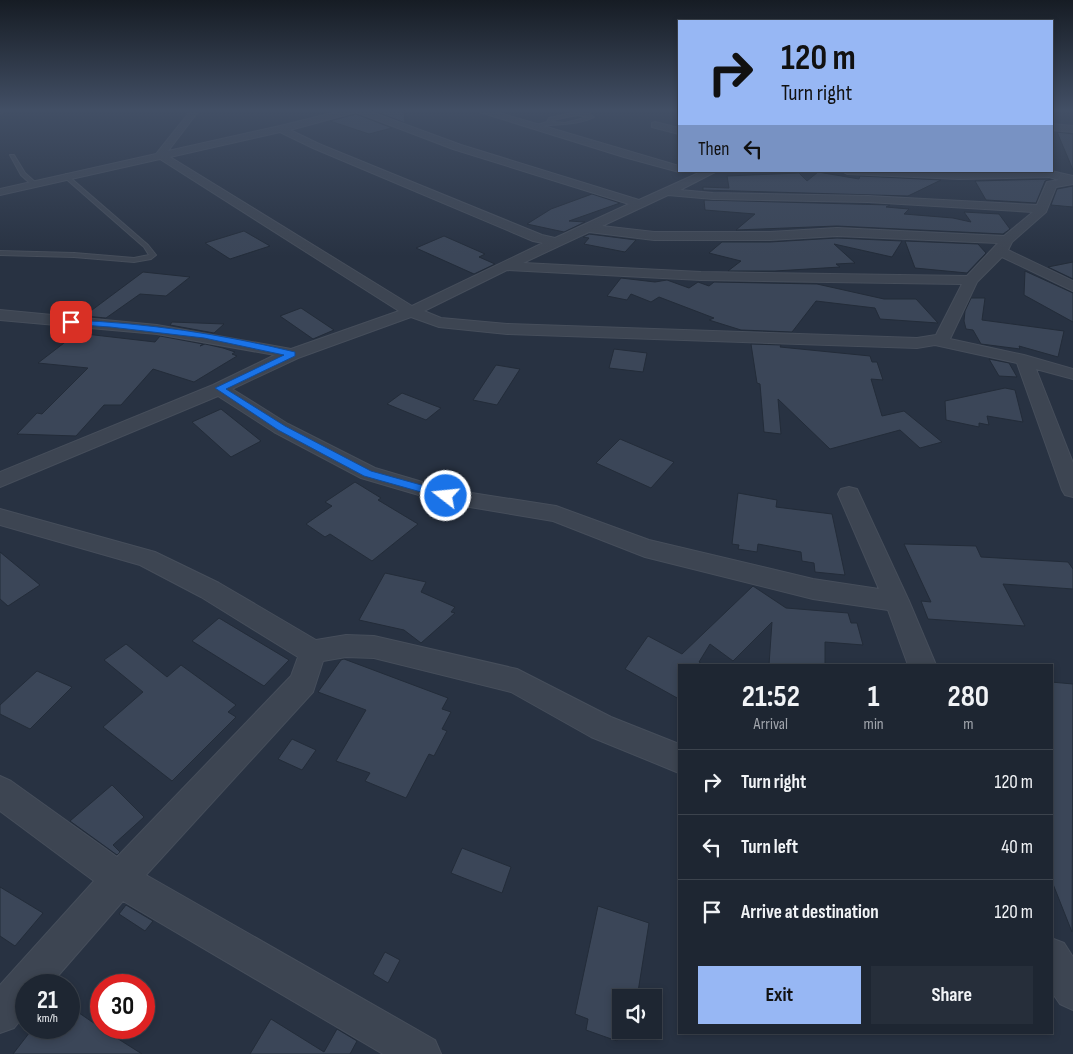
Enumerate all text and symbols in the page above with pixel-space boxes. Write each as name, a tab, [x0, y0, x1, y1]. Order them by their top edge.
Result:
text: 120 m	[781, 37, 856, 80]
icon: right	[698, 40, 763, 105]
text: Turn right	[781, 80, 852, 107]
icon: left	[739, 135, 767, 163]
text: Then	[698, 138, 729, 161]
pin	[50, 301, 92, 343]
icon: arrive	[57, 308, 85, 336]
position arrow	[419, 469, 471, 521]
text: 21:52	[742, 679, 800, 715]
text: 1	[868, 679, 880, 715]
text: 280	[948, 679, 989, 715]
text: Arrival	[754, 715, 788, 734]
text: min	[864, 715, 884, 734]
text: m	[963, 715, 973, 734]
icon: right	[698, 768, 726, 796]
text: Turn right	[741, 771, 806, 794]
text: 120 m	[995, 771, 1033, 794]
icon: left	[698, 833, 726, 861]
text: Turn left	[741, 836, 798, 859]
text: 40 m	[1001, 836, 1033, 859]
icon: arrive	[698, 898, 726, 926]
text: Arrive at destination	[741, 901, 879, 924]
text: 120 m	[995, 901, 1033, 924]
button: Exit	[698, 966, 861, 1024]
button: Share	[871, 966, 1033, 1024]
speed limit sign: 30	[90, 974, 155, 1039]
text: 21	[37, 985, 58, 1016]
map controls	[612, 989, 662, 1039]
button: sound	[612, 989, 662, 1039]
text: km/h	[37, 1011, 58, 1026]

